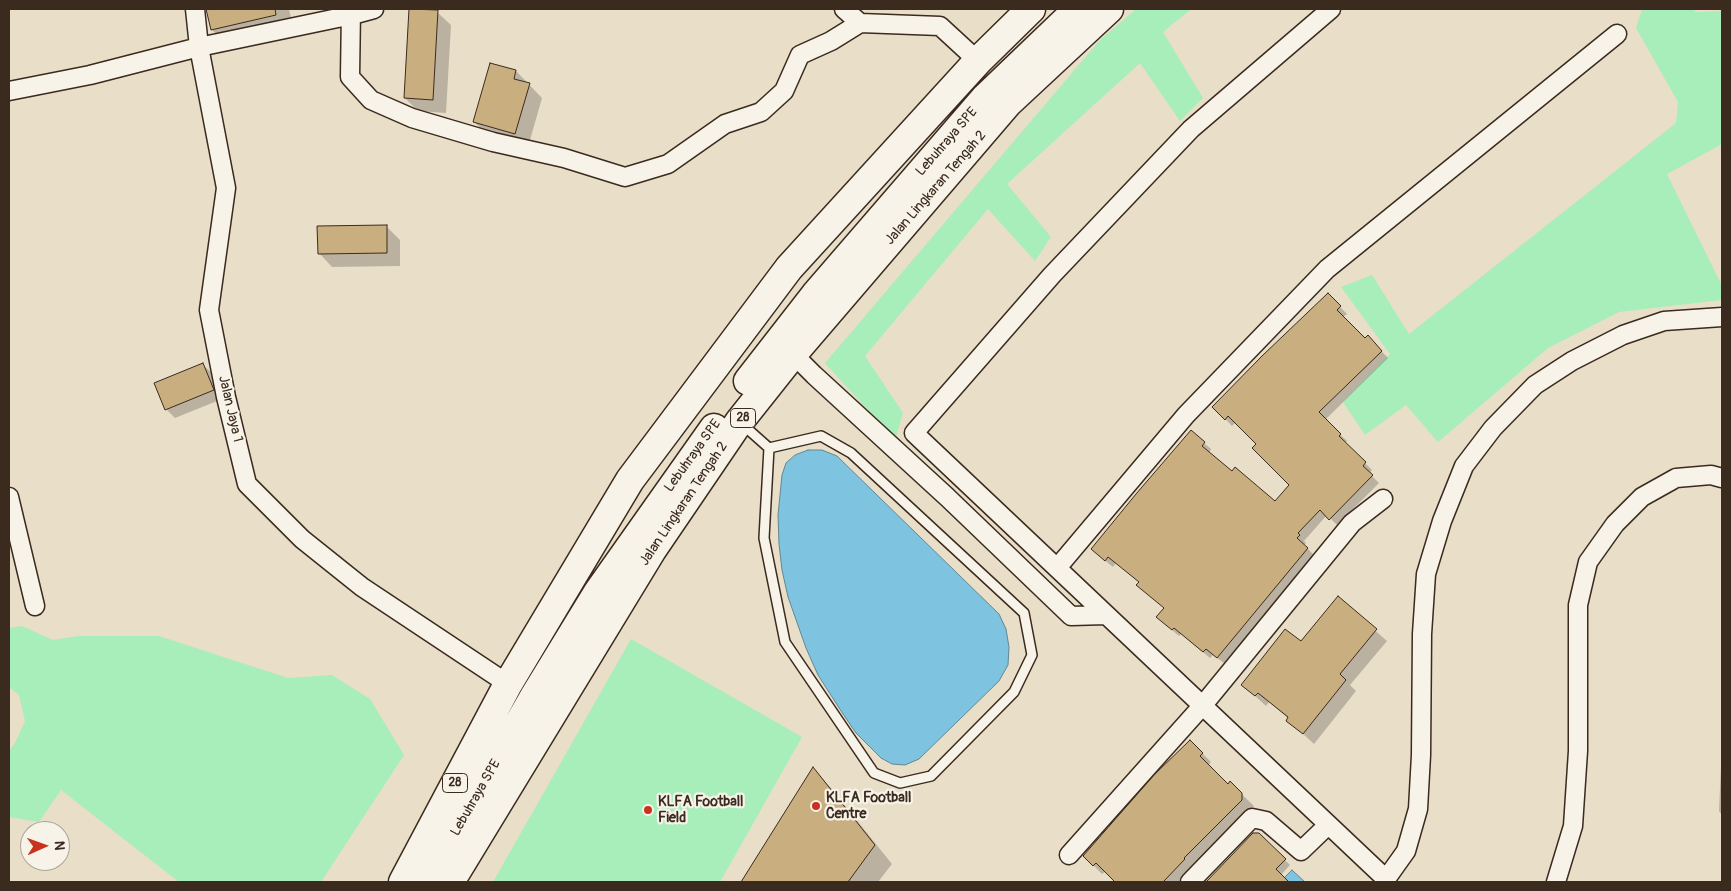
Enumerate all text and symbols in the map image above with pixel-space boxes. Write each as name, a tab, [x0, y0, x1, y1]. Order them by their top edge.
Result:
street label: Lebuhraya SPE	[913, 104, 981, 180]
street label: Jalan Lingkaran Tengah 2	[882, 128, 990, 248]
street label: Jalan Jaya 1	[214, 374, 246, 444]
road number: 28	[730, 408, 756, 428]
street label: Lebuhraya SPE	[661, 416, 725, 496]
street label: Jalan Lingkaran Tengah 2	[636, 439, 732, 569]
street label: Lebuhraya SPE	[447, 757, 505, 839]
road number: 28	[442, 774, 468, 792]
place label: KLFA Football Centre	[826, 790, 911, 822]
place label: KLFA Football Field	[658, 794, 743, 826]
marker: KLFA Football Centre	[810, 800, 822, 812]
marker: KLFA Football Field	[642, 804, 654, 816]
north arrow	[20, 821, 70, 871]
text: N	[51, 840, 68, 851]

